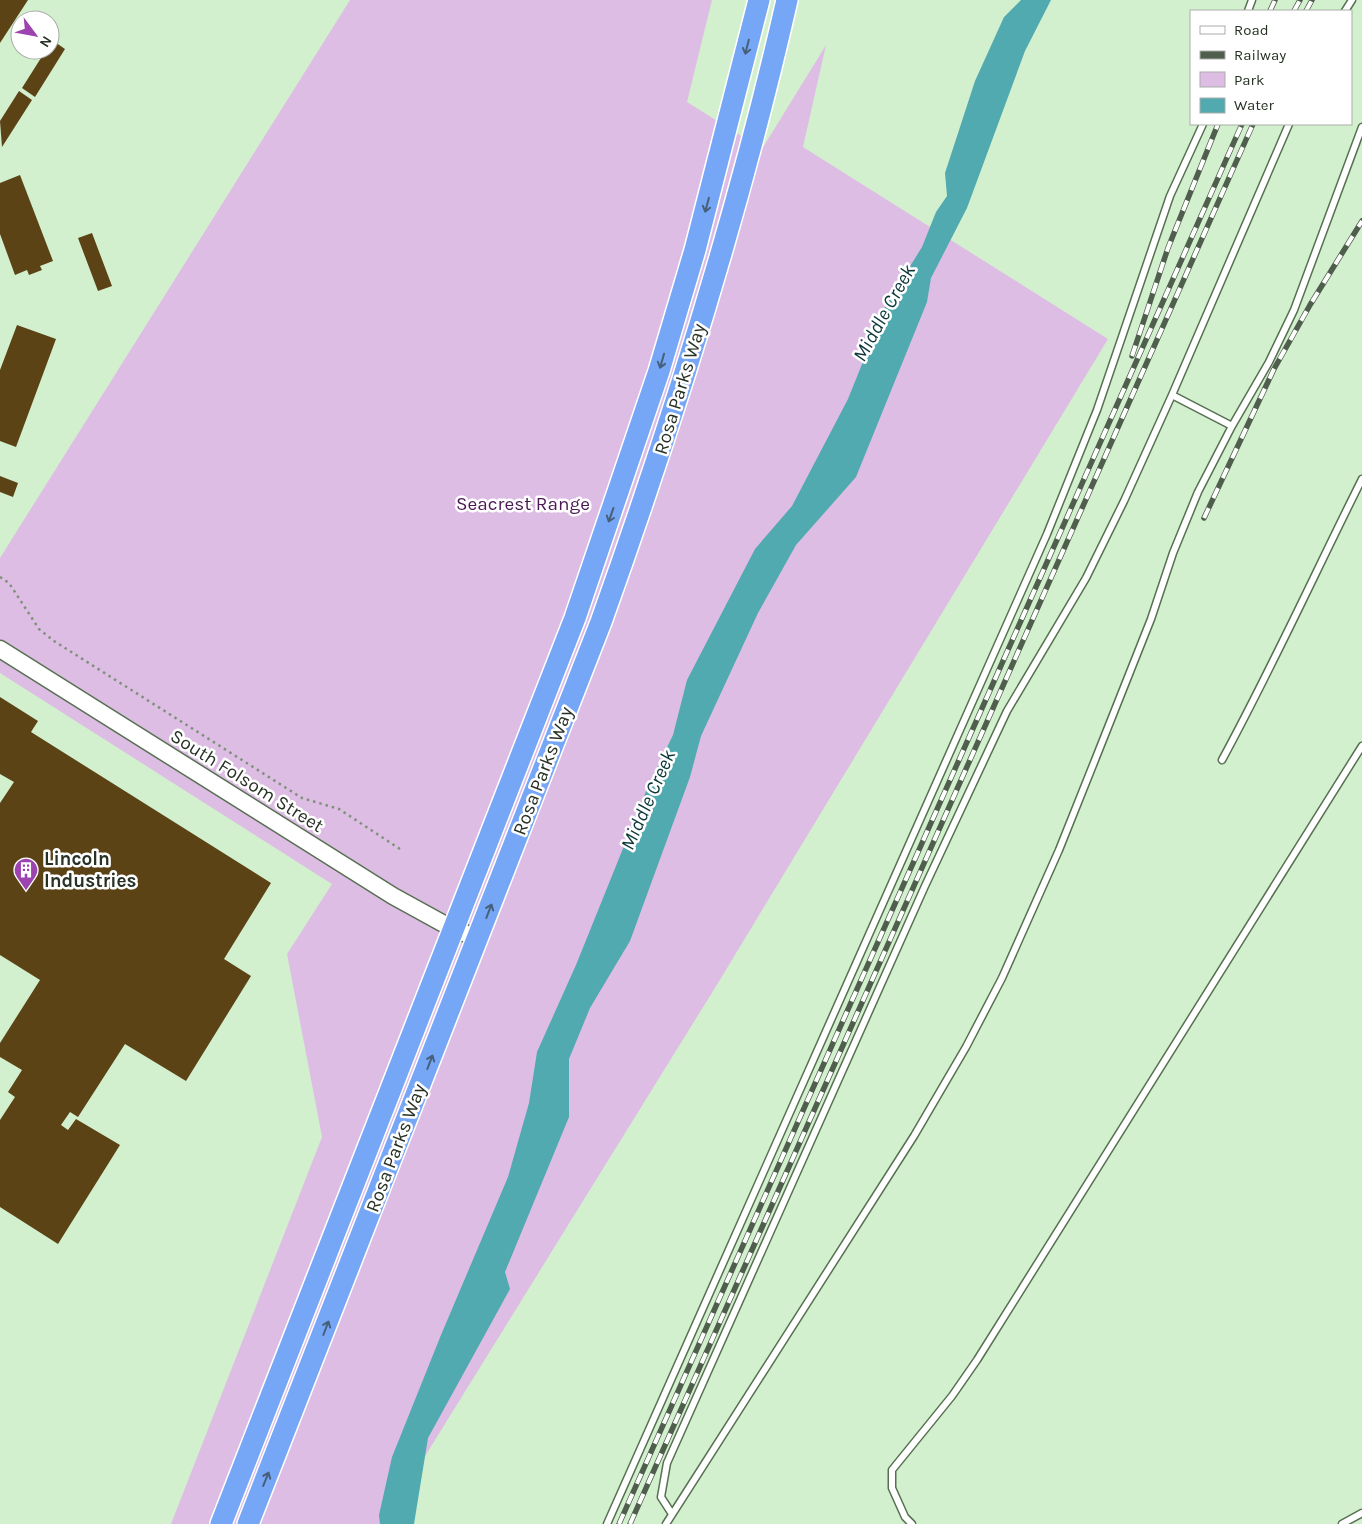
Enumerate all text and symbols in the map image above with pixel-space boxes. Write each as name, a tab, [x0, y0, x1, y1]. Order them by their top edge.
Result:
north arrow	[10, 10, 60, 60]
legend	[1190, 10, 1352, 125]
text: Road	[1234, 21, 1269, 39]
text: N	[36, 33, 55, 50]
one-way arrow	[742, 39, 751, 55]
text: Railway	[1234, 46, 1286, 64]
text: Park	[1234, 71, 1264, 89]
text: Water	[1234, 96, 1275, 114]
one-way arrow	[702, 196, 711, 212]
water label: Middle Creek	[848, 260, 920, 365]
street label: Rosa Parks Way	[650, 321, 710, 457]
one-way arrow	[656, 352, 666, 368]
park label: Seacrest Range	[456, 493, 590, 515]
one-way arrow	[606, 507, 615, 523]
street label: Rosa Parks Way	[508, 704, 578, 838]
street label: South Folsom Street	[166, 725, 328, 837]
water label: Middle Creek	[616, 746, 681, 854]
place label: Lincoln Industries	[44, 848, 137, 892]
building icon: Lincoln Industries	[13, 857, 39, 891]
one-way arrow	[485, 904, 494, 919]
one-way arrow	[425, 1055, 435, 1070]
street label: Rosa Parks Way	[361, 1081, 431, 1215]
one-way arrow	[322, 1320, 331, 1336]
one-way arrow	[262, 1472, 271, 1487]

